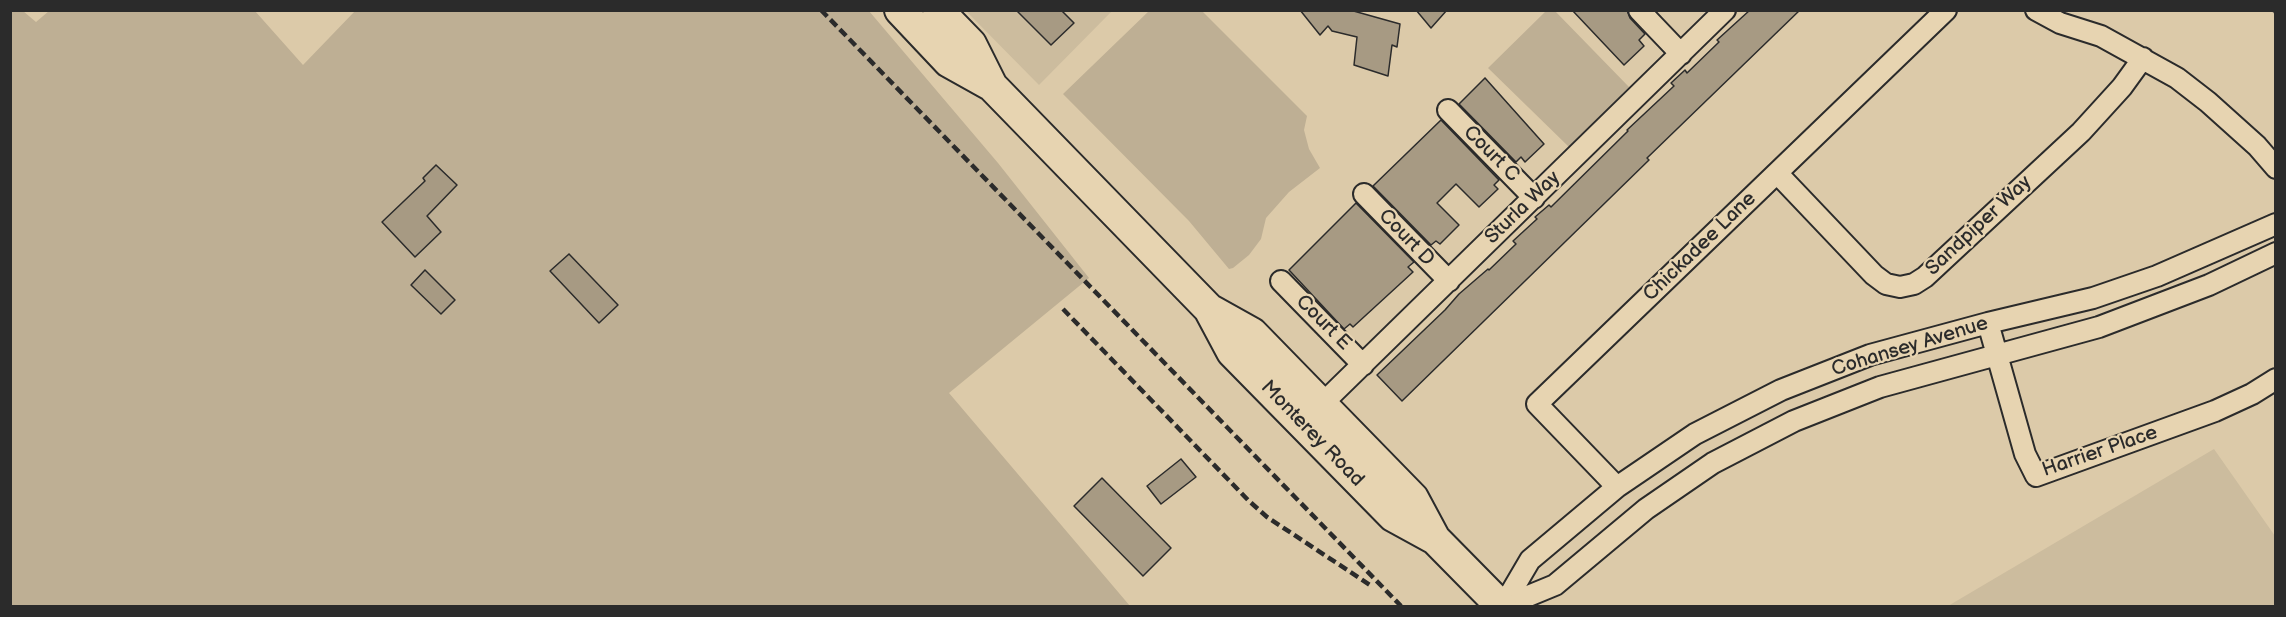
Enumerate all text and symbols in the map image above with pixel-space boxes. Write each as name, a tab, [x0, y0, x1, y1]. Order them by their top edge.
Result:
street label: Court C	[1458, 121, 1524, 187]
street label: Sturla Way	[1480, 166, 1566, 250]
street label: Sandpiper Way	[1921, 171, 2037, 281]
street label: Chickadee Lane	[1639, 187, 1761, 307]
street label: Court D	[1373, 204, 1439, 272]
street label: Court E	[1290, 290, 1356, 356]
street label: Cohansey Avenue	[1829, 312, 1991, 382]
street label: Monterey Road	[1255, 376, 1369, 492]
street label: Harrier Place	[2039, 421, 2161, 483]

